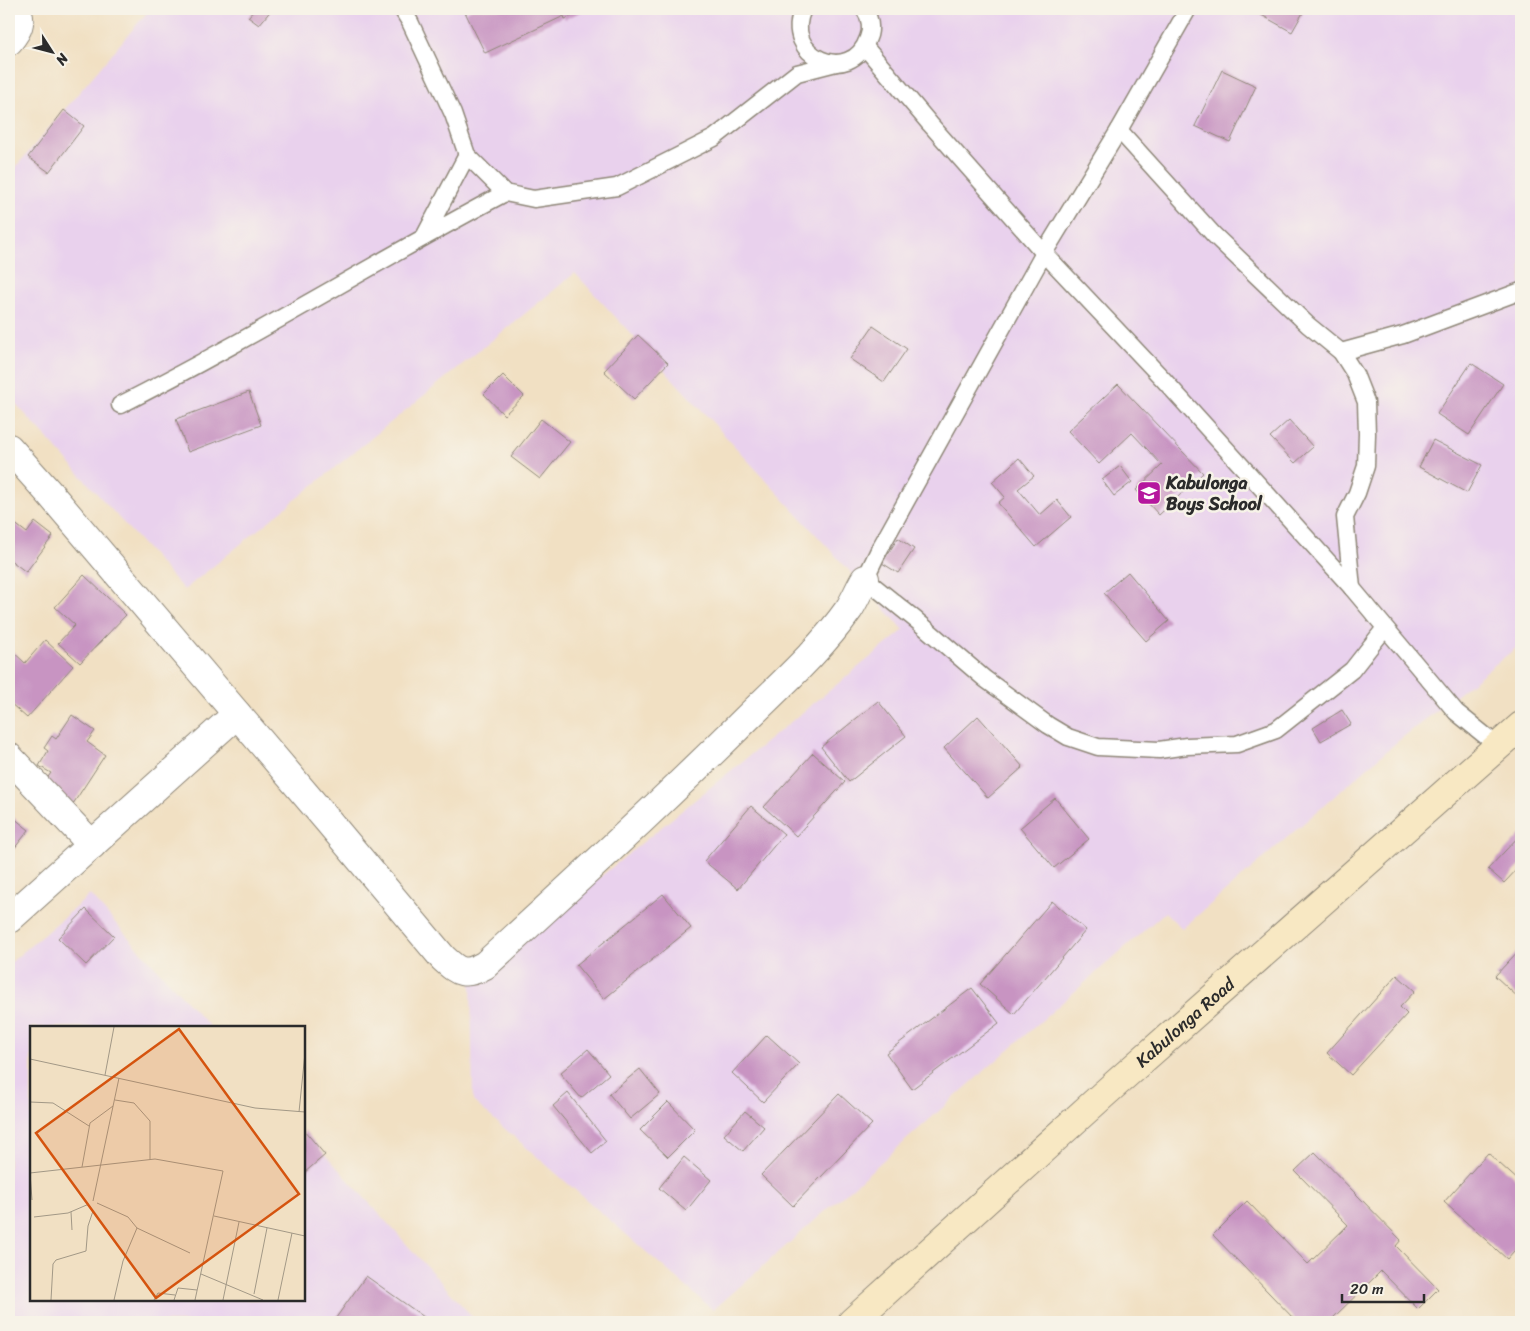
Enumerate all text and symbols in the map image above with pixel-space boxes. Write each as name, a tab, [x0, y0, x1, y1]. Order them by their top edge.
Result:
north arrow	[28, 28, 78, 78]
text: N	[49, 47, 76, 71]
place label: Kabulonga Boys School	[1165, 467, 1263, 520]
school or university icon: Kabulonga Boys School	[1136, 480, 1162, 506]
street label: Kabulonga Road	[1128, 968, 1244, 1076]
inset map	[30, 1026, 305, 1301]
scale bar	[1342, 1271, 1425, 1303]
text: 20 m	[1350, 1276, 1384, 1302]

